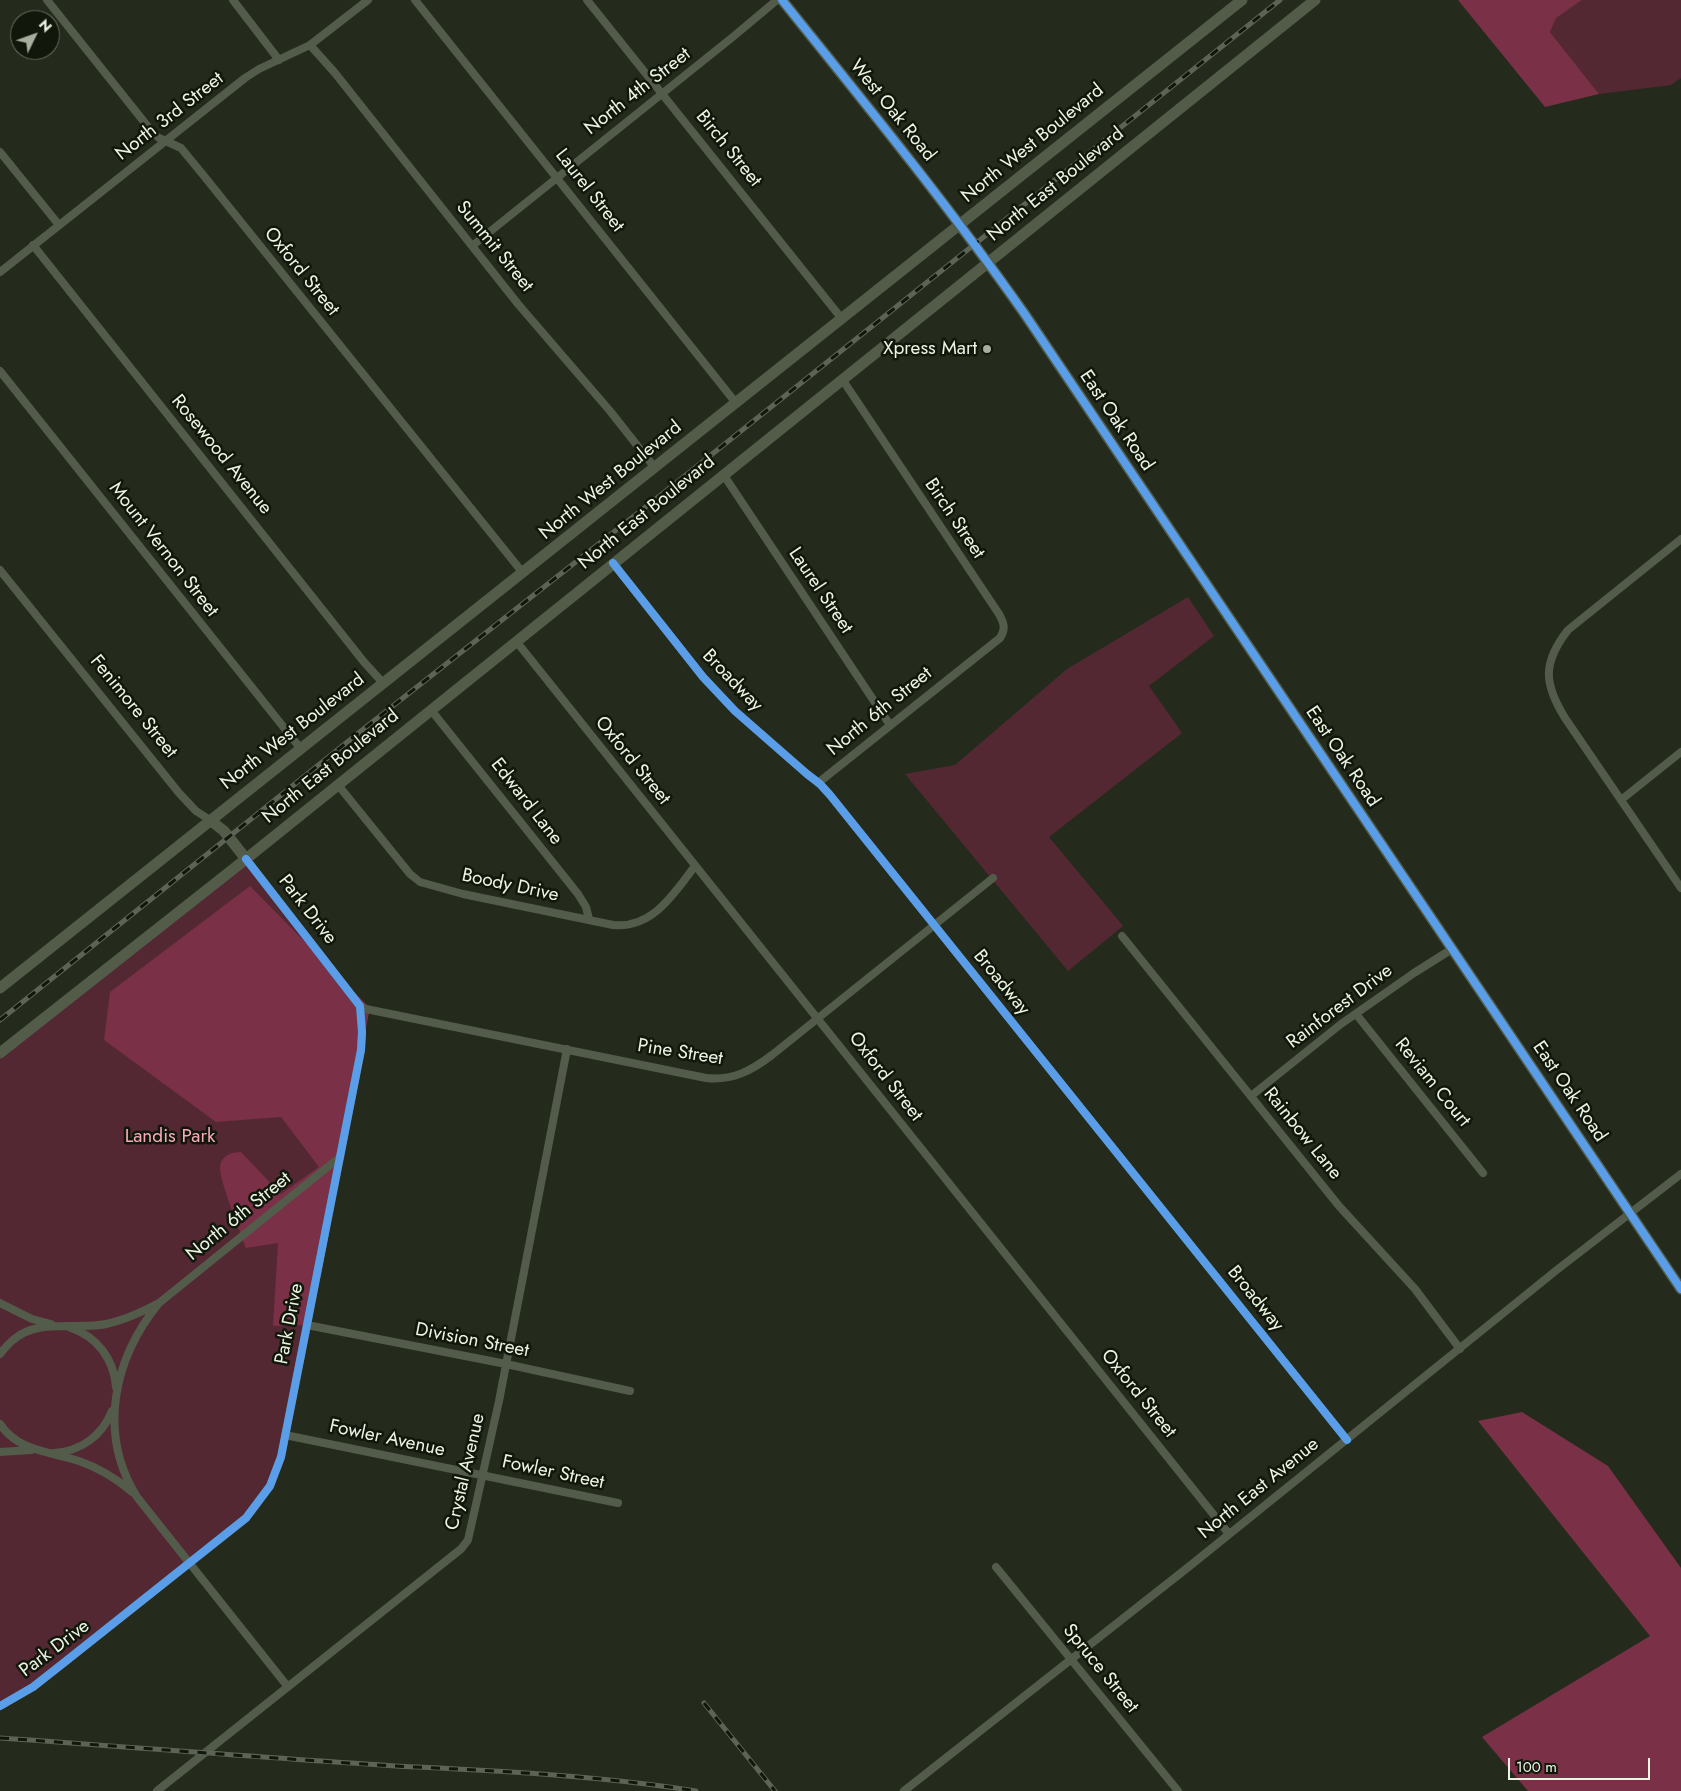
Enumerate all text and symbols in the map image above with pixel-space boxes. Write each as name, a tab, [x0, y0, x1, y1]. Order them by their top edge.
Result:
north arrow	[10, 10, 60, 60]
text: N	[34, 15, 57, 36]
street label: North 4th Street	[580, 43, 696, 141]
street label: West Oak Road	[844, 56, 940, 166]
street label: North 3rd Street	[112, 68, 228, 166]
street label: North West Boulevard	[957, 80, 1109, 208]
street label: Birch Street	[690, 106, 766, 192]
street label: North East Boulevard	[983, 123, 1129, 247]
street label: Laurel Street	[550, 145, 628, 237]
street label: Summit Street	[450, 197, 538, 297]
street label: Oxford Street	[258, 223, 344, 321]
place label: Xpress Mart	[883, 338, 977, 360]
marker: Xpress Mart	[981, 343, 993, 355]
street label: East Oak Road	[1074, 366, 1158, 476]
street label: Rosewood Avenue	[166, 391, 276, 519]
street label: North West Boulevard	[535, 417, 687, 545]
street label: North East Boulevard	[574, 451, 720, 575]
street label: Birch Street	[919, 475, 989, 563]
street label: Mount Vernon Street	[103, 478, 223, 622]
street label: Laurel Street	[783, 544, 857, 638]
street label: Broadway	[697, 645, 767, 717]
street label: Fenimore Street	[85, 651, 181, 763]
street label: North 6th Street	[823, 663, 937, 761]
street label: North West Boulevard	[216, 669, 370, 795]
street label: East Oak Road	[1300, 702, 1384, 812]
street label: North East Boulevard	[258, 705, 404, 829]
street label: Oxford Street	[589, 712, 675, 810]
street label: Edward Lane	[485, 754, 567, 850]
street label: Boody Drive	[459, 865, 561, 907]
street label: Park Drive	[273, 871, 341, 949]
street label: Broadway	[968, 946, 1034, 1020]
street label: Rainforest Drive	[1283, 960, 1397, 1054]
street label: Oxford Street	[843, 1028, 927, 1126]
street label: Reviam Court	[1389, 1034, 1475, 1132]
street label: Pine Street	[636, 1035, 724, 1071]
street label: East Oak Road	[1527, 1037, 1611, 1147]
street label: Rainbow Lane	[1258, 1083, 1346, 1185]
park label: Landis Park	[125, 1126, 215, 1148]
street label: North 6th Street	[182, 1168, 296, 1266]
street label: Broadway	[1222, 1262, 1288, 1336]
street label: Park Drive	[271, 1282, 309, 1366]
street label: Division Street	[413, 1319, 531, 1363]
street label: Oxford Street	[1095, 1345, 1181, 1443]
street label: Crystal Avenue	[441, 1411, 491, 1533]
street label: Fowler Avenue	[327, 1416, 447, 1462]
street label: North East Avenue	[1194, 1433, 1324, 1545]
street label: Fowler Street	[500, 1451, 606, 1495]
street label: Park Drive	[15, 1615, 95, 1683]
street label: Spruce Street	[1057, 1620, 1143, 1718]
scale bar	[1511, 1748, 1654, 1780]
text: 100 m	[1516, 1756, 1557, 1778]

